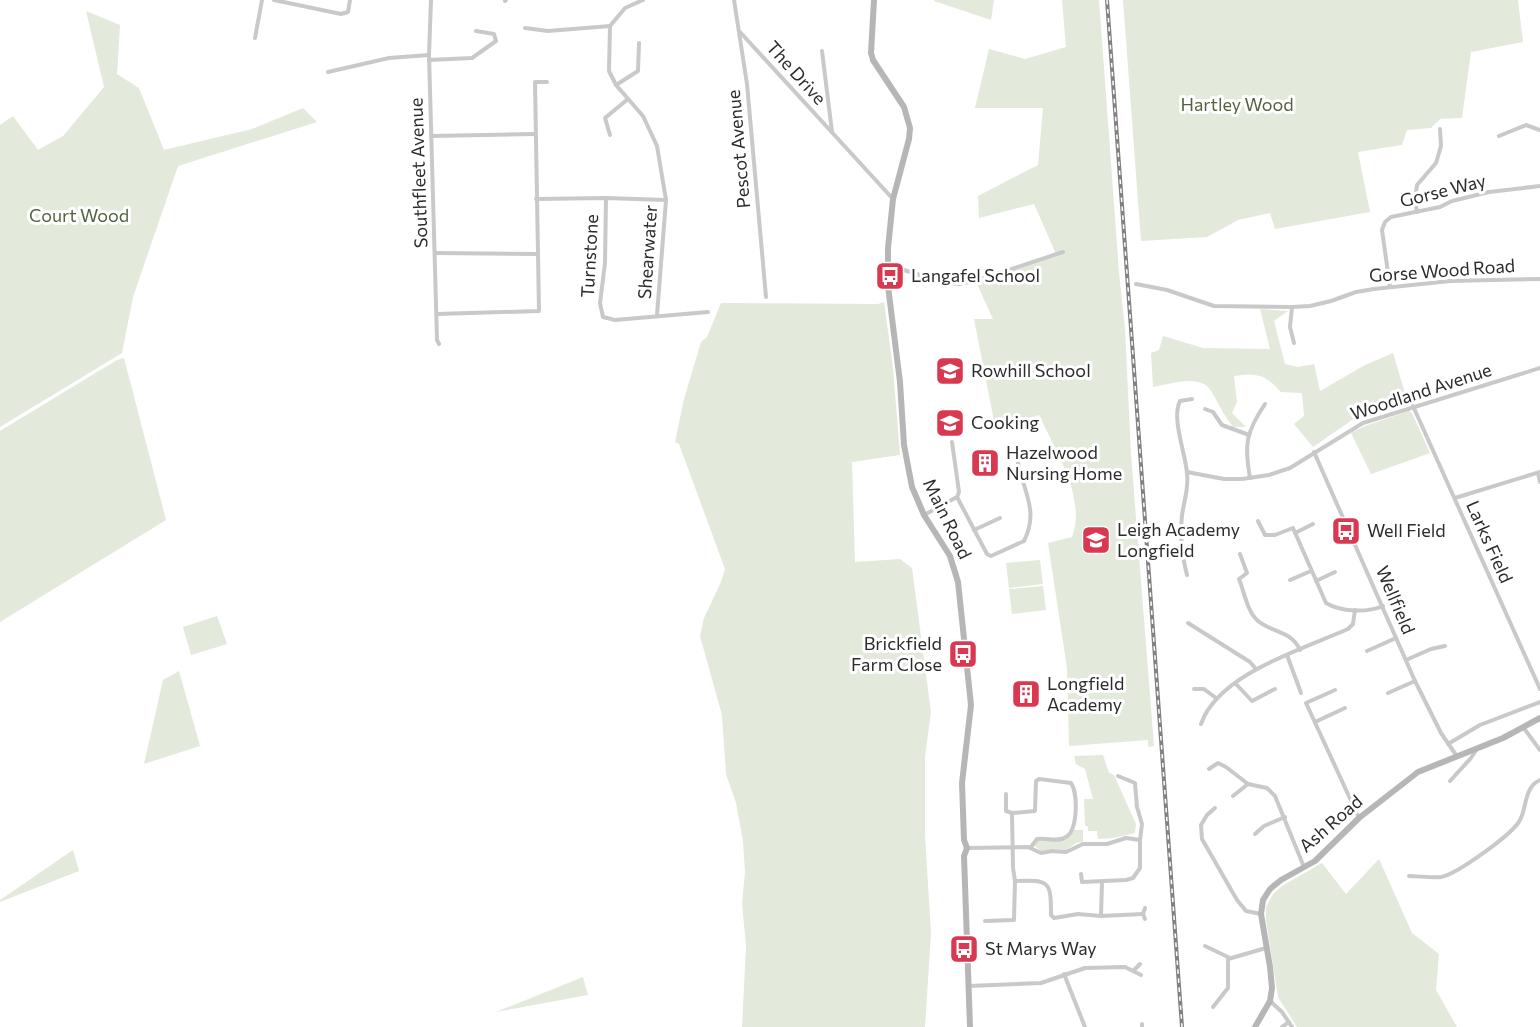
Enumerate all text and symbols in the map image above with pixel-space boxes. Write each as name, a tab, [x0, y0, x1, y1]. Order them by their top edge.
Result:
street label: The Drive	[762, 36, 831, 109]
street label: Pescot Avenue	[722, 89, 754, 209]
park label: Hartley Wood	[1180, 93, 1294, 115]
street label: Southfleet Avenue	[404, 97, 432, 249]
street label: Gorse Way	[1397, 169, 1488, 211]
park label: Court Wood	[29, 204, 129, 226]
street label: Shearwater	[633, 204, 661, 300]
street label: Turnstone	[576, 214, 602, 298]
street label: Gorse Wood Road	[1368, 254, 1516, 286]
bus stop icon: Langafel School	[874, 260, 906, 292]
place label: Langafel School	[911, 264, 1040, 286]
school or university icon: Rowhill School	[934, 355, 966, 387]
street label: Woodland Avenue	[1347, 358, 1494, 424]
place label: Rowhill School	[971, 359, 1091, 381]
school or university icon: Cooking	[934, 407, 966, 439]
place label: Cooking	[971, 411, 1040, 433]
place label: Hazelwood Nursing Home	[1006, 441, 1122, 484]
building icon: Hazelwood Nursing Home	[969, 447, 1001, 479]
street label: Main Road	[919, 475, 977, 562]
street label: Larks Field	[1462, 497, 1518, 586]
bus stop icon: Well Field	[1330, 515, 1362, 547]
place label: Leigh Academy Longfield	[1117, 518, 1240, 561]
place label: Well Field	[1367, 519, 1446, 541]
school or university icon: Leigh Academy Longfield	[1080, 524, 1112, 556]
street label: Wellfield	[1372, 562, 1420, 637]
place label: Brickfield Farm Close	[851, 632, 942, 675]
bus stop icon: Brickfield Farm Close	[947, 638, 979, 670]
place label: Longfield Academy	[1047, 672, 1124, 715]
building icon: Longfield Academy	[1010, 678, 1042, 710]
street label: Ash Road	[1294, 790, 1366, 857]
bus stop icon: St Marys Way	[948, 933, 980, 965]
place label: St Marys Way	[985, 937, 1097, 959]

